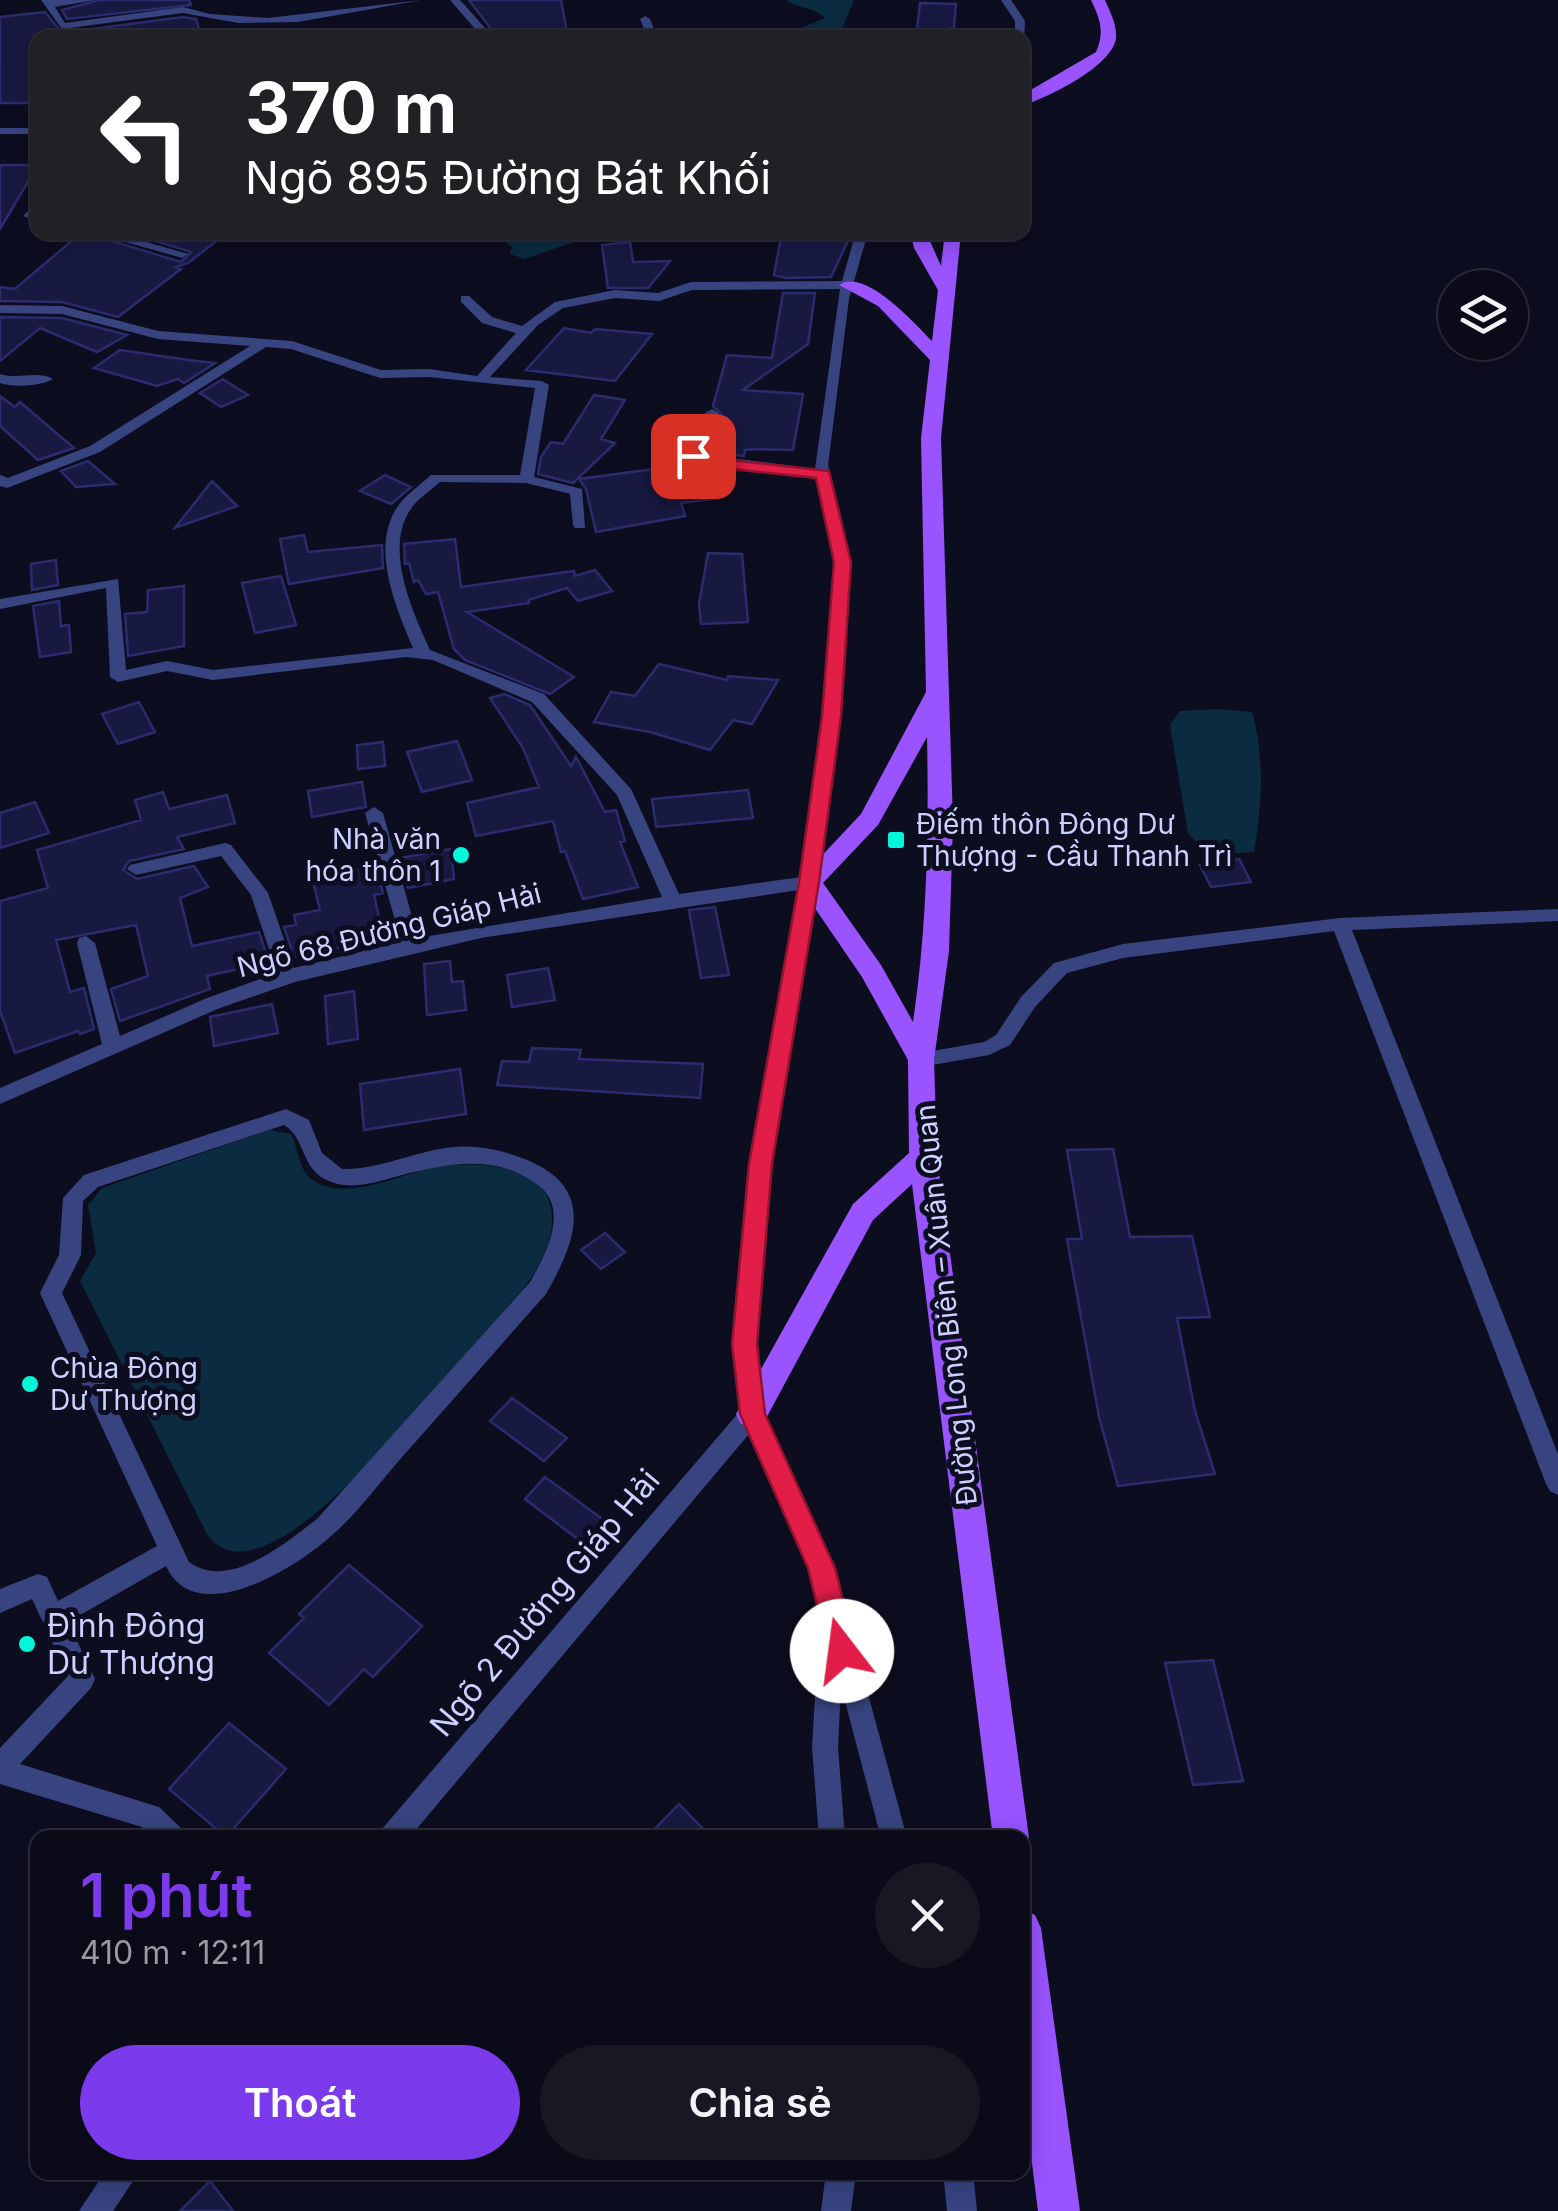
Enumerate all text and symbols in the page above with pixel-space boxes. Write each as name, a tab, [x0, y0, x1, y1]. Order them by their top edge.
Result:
text: 370 m	[245, 65, 457, 150]
icon: left	[80, 70, 210, 200]
text: Ngõ 895 Đường Bát Khối	[245, 150, 771, 205]
map controls	[1438, 270, 1528, 360]
button: layers	[1438, 270, 1528, 360]
pin	[651, 414, 736, 499]
icon: arrive	[666, 429, 721, 484]
place label: Điếm thôn Đông Dư Thượng - Cầu Thanh Trì	[916, 807, 1232, 873]
place label: Nhà văn hóa thôn 1	[305, 822, 441, 888]
marker: Điếm thôn Đông Dư Thượng - Cầu Thanh Trì	[885, 829, 907, 851]
marker: Nhà văn hóa thôn 1	[450, 844, 472, 866]
street label: Ngõ 68 Đường Giáp Hải	[233, 876, 545, 984]
street label: Đường Long Biên – Xuân Quan	[908, 1103, 984, 1507]
place label: Chùa Đông Dư Thượng	[50, 1351, 198, 1417]
marker: Chùa Đông Dư Thượng	[19, 1373, 41, 1395]
street label: Ngõ 2 Đường Giáp Hải	[422, 1461, 668, 1744]
position arrow	[790, 1599, 894, 1703]
place label: Đình Đông Dư Thượng	[47, 1606, 215, 1682]
marker: Đình Đông Dư Thượng	[16, 1633, 38, 1655]
text: 1 phút	[80, 1859, 253, 1931]
button: close	[875, 1863, 980, 1968]
text: 410 m · 12:11	[80, 1933, 265, 1972]
button: Thoát	[80, 2045, 520, 2160]
button: Chia sẻ	[540, 2045, 980, 2160]

